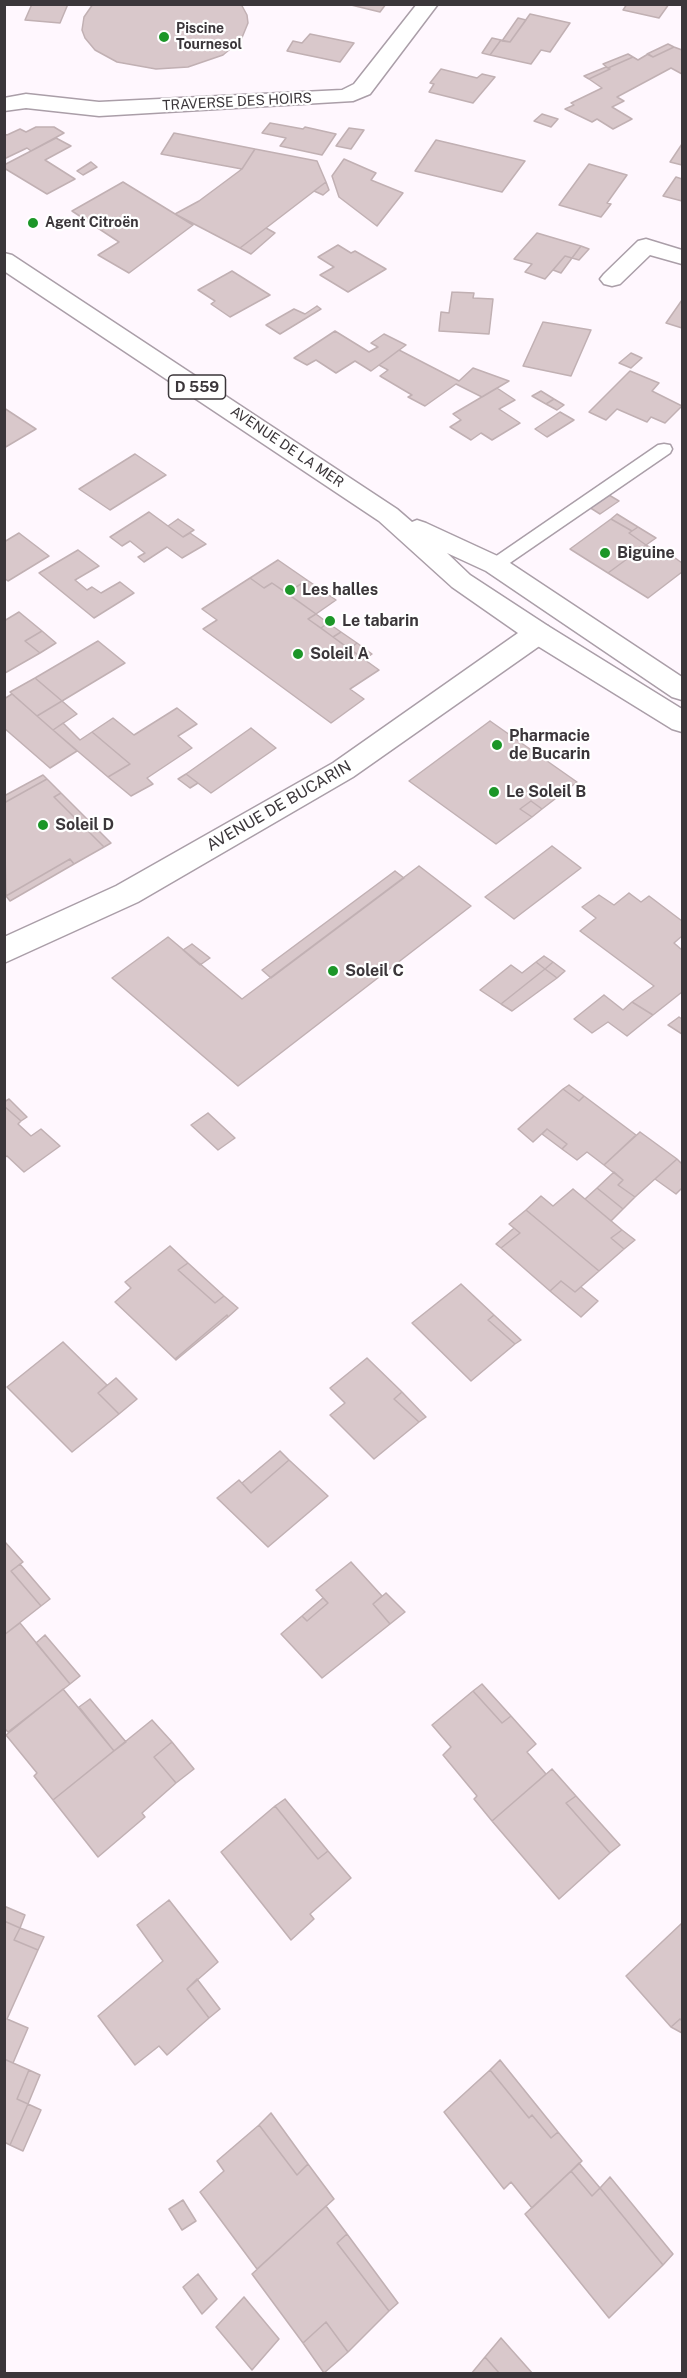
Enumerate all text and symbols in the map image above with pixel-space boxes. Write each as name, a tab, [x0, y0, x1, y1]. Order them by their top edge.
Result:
place label: Piscine Tournesol	[176, 21, 242, 54]
marker: Piscine Tournesol	[157, 30, 171, 44]
street label: TRAVERSE DES HOIRS	[162, 90, 312, 114]
place label: Agent Citroën	[45, 215, 139, 231]
marker: Agent Citroën	[26, 216, 40, 230]
road number: D 559	[168, 375, 226, 399]
street label: AVENUE DE LA MER	[227, 403, 347, 491]
place label: Biguine	[617, 543, 675, 563]
marker: Biguine	[598, 546, 612, 560]
place label: Les halles	[302, 580, 378, 600]
marker: Les halles	[283, 583, 297, 597]
place label: Le tabarin	[342, 611, 419, 631]
marker: Le tabarin	[323, 614, 337, 628]
place label: Soleil A	[310, 644, 369, 664]
marker: Soleil A	[291, 647, 305, 661]
place label: Pharmacie de Bucarin	[509, 726, 590, 764]
marker: Pharmacie de Bucarin	[490, 738, 504, 752]
street label: AVENUE DE BUCARIN	[203, 757, 355, 855]
place label: Le Soleil B	[506, 782, 586, 802]
marker: Le Soleil B	[487, 785, 501, 799]
place label: Soleil D	[55, 815, 114, 835]
marker: Soleil D	[36, 818, 50, 832]
place label: Soleil C	[345, 961, 404, 981]
marker: Soleil C	[326, 964, 340, 978]

